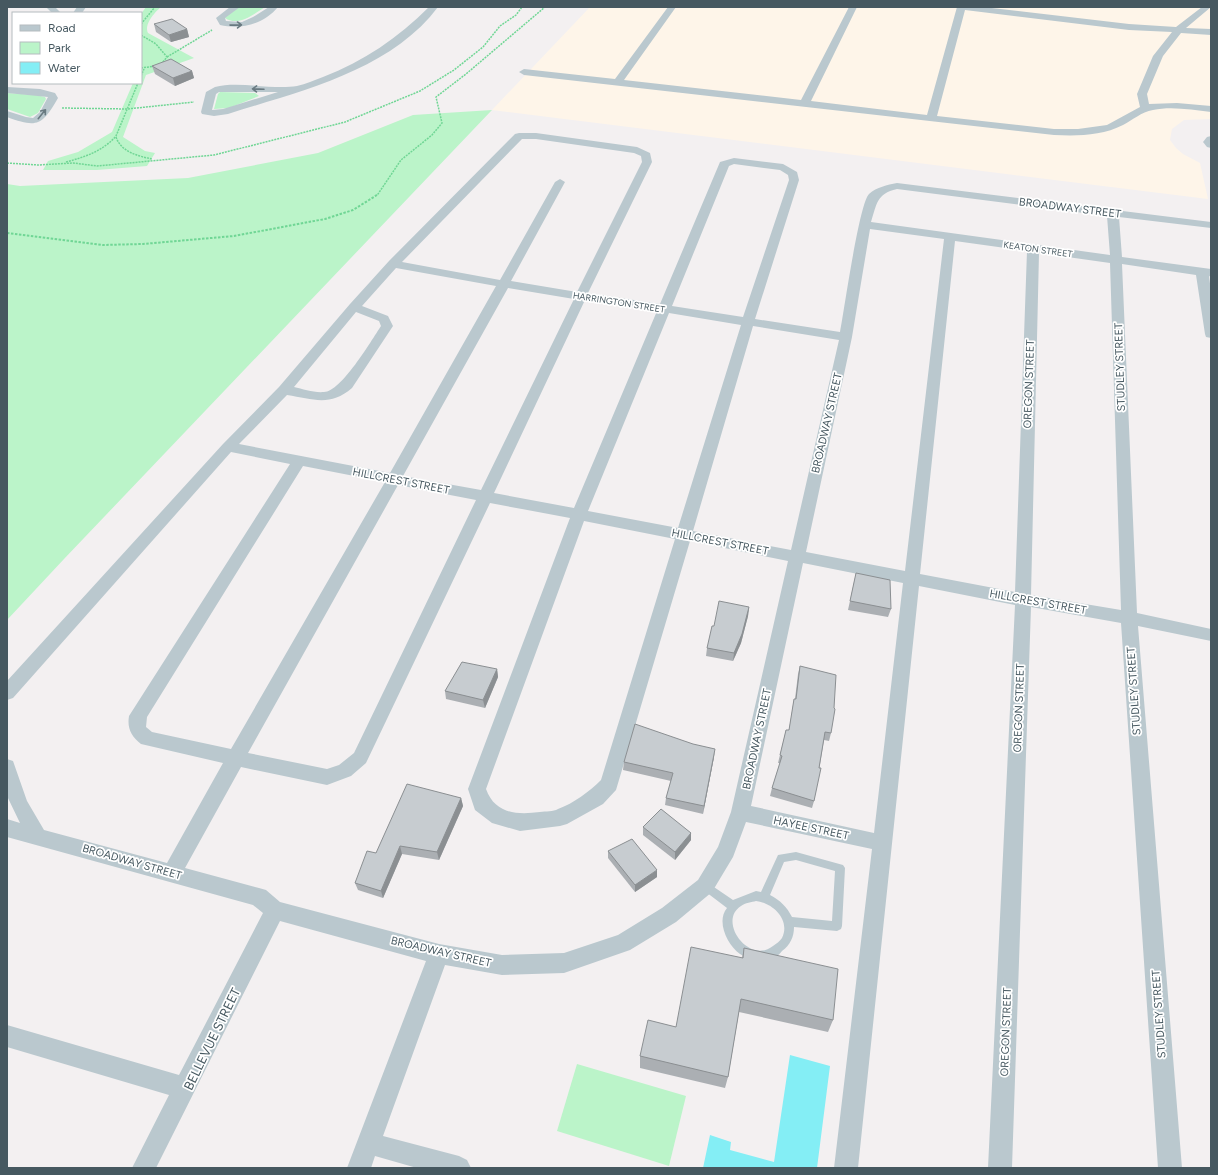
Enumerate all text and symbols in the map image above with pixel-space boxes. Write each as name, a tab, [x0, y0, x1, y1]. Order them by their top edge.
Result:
legend	[12, 12, 142, 84]
text: Road	[48, 21, 76, 35]
one-way arrow	[229, 21, 242, 29]
text: Park	[48, 41, 71, 55]
text: Water	[48, 61, 80, 75]
one-way arrow	[252, 86, 265, 93]
one-way arrow	[37, 109, 46, 119]
street label: BROADWAY STREET	[1018, 195, 1122, 221]
street label: KEATON STREET	[1003, 239, 1073, 259]
street label: HARRINGTON STREET	[572, 289, 666, 315]
street label: STUDLEY STREET	[1112, 323, 1128, 411]
street label: OREGON STREET	[1021, 339, 1037, 429]
street label: BROADWAY STREET	[809, 371, 845, 475]
street label: HILLCREST STREET	[351, 465, 451, 497]
street label: HILLCREST STREET	[670, 526, 770, 558]
street label: HILLCREST STREET	[988, 587, 1088, 617]
street label: STUDLEY STREET	[1124, 646, 1144, 736]
street label: OREGON STREET	[1011, 663, 1027, 753]
street label: BROADWAY STREET	[740, 687, 774, 791]
street label: HAYEE STREET	[772, 814, 850, 842]
street label: BROADWAY STREET	[81, 842, 183, 882]
street label: BROADWAY STREET	[389, 934, 493, 970]
street label: STUDLEY STREET	[1149, 969, 1169, 1059]
street label: BELLEVUE STREET	[181, 985, 244, 1093]
street label: OREGON STREET	[998, 987, 1014, 1077]

